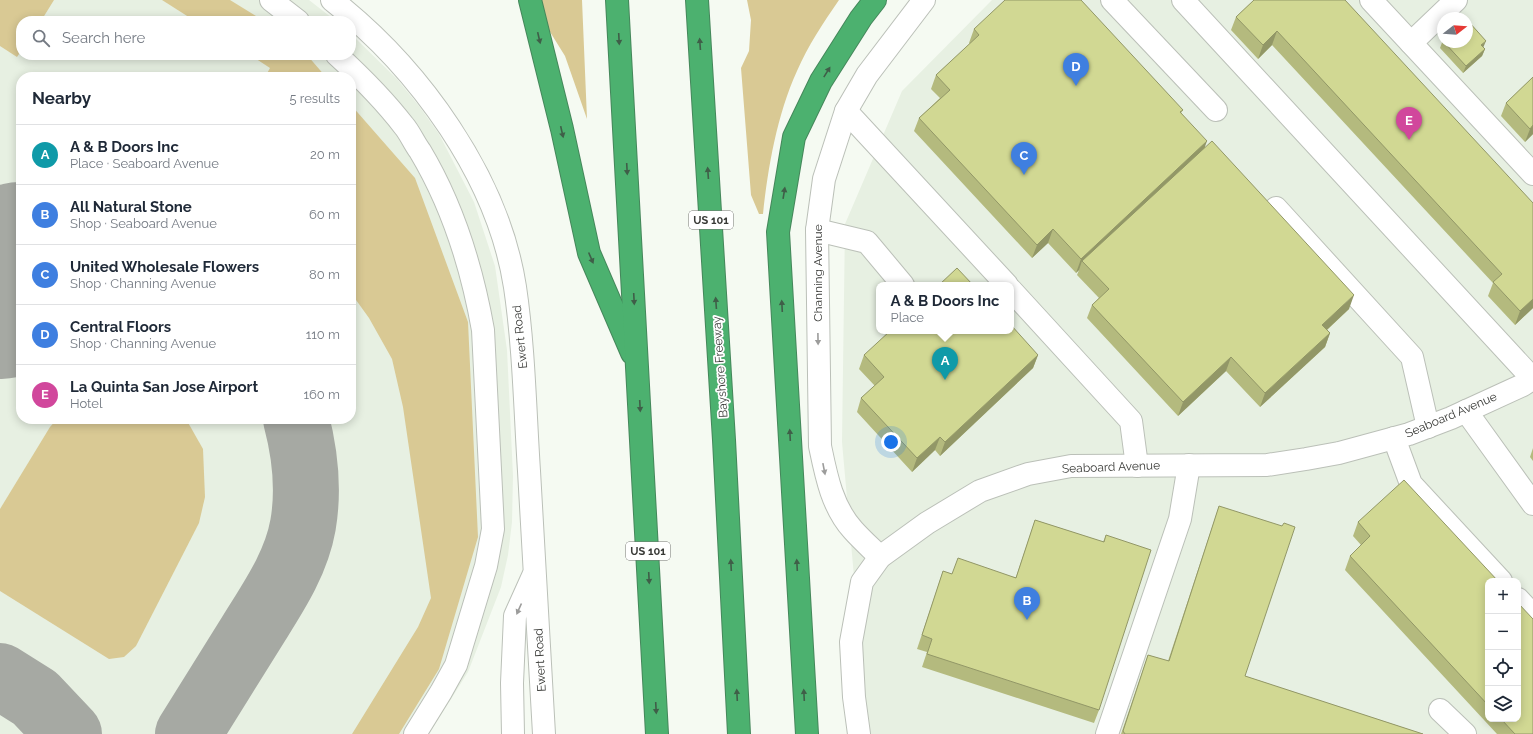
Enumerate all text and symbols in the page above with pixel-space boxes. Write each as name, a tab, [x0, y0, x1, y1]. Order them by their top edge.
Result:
north arrow	[1437, 12, 1473, 48]
search box	[16, 16, 356, 60]
icon: search	[30, 27, 52, 49]
text: Search here	[62, 29, 145, 47]
one-way arrow	[537, 32, 543, 44]
one-way arrow	[616, 33, 623, 45]
one-way arrow	[696, 38, 703, 50]
pin: D	[1063, 53, 1089, 86]
one-way arrow	[823, 67, 831, 77]
text: Nearby	[32, 88, 91, 108]
text: 5 results	[289, 91, 340, 106]
pin: E	[1396, 107, 1422, 140]
one-way arrow	[560, 126, 566, 138]
text: A & B Doors Inc	[70, 138, 179, 156]
pin: C	[1011, 142, 1037, 175]
text: A	[41, 147, 49, 162]
text: 20 m	[310, 147, 340, 162]
text: Place · Seaboard Avenue	[70, 156, 219, 171]
one-way arrow	[623, 163, 630, 175]
one-way arrow	[704, 167, 711, 179]
one-way arrow	[782, 187, 788, 199]
text: All Natural Stone	[70, 198, 192, 216]
text: B	[41, 207, 49, 222]
text: 60 m	[309, 207, 340, 222]
road number: US 101	[689, 211, 733, 229]
text: Shop · Seaboard Avenue	[70, 216, 217, 231]
street label: Channing Avenue	[811, 224, 825, 322]
one-way arrow	[588, 253, 594, 264]
text: United Wholesale Flowers	[70, 258, 259, 276]
text: C	[41, 267, 49, 282]
text: 80 m	[309, 267, 340, 282]
text: Shop · Channing Avenue	[70, 276, 216, 291]
popup	[876, 282, 1014, 334]
one-way arrow	[631, 292, 638, 305]
text: A & B Doors Inc	[891, 292, 999, 310]
one-way arrow	[712, 297, 719, 309]
one-way arrow	[779, 300, 786, 312]
street label: Ewert Road	[510, 305, 530, 369]
text: Place	[891, 310, 924, 325]
street label: Bayshore Freeway	[709, 315, 731, 418]
text: Central Floors	[70, 318, 171, 336]
text: D	[40, 327, 50, 342]
text: 110 m	[306, 327, 340, 342]
one-way arrow	[815, 333, 821, 346]
text: Shop · Channing Avenue	[70, 336, 216, 351]
pin: A	[932, 347, 958, 380]
text: La Quinta San Jose Airport	[70, 378, 258, 396]
text: E	[41, 387, 49, 402]
text: 160 m	[303, 387, 340, 402]
street label: Seaboard Avenue	[1403, 389, 1499, 441]
text: Hotel	[70, 396, 103, 411]
one-way arrow	[637, 400, 644, 412]
one-way arrow	[786, 429, 793, 441]
your location	[881, 432, 901, 452]
street label: Seaboard Avenue	[1062, 458, 1160, 476]
one-way arrow	[822, 463, 828, 475]
road number: US 101	[626, 542, 670, 560]
one-way arrow	[794, 558, 800, 571]
one-way arrow	[727, 559, 734, 571]
one-way arrow	[646, 572, 652, 585]
map controls	[1485, 578, 1521, 722]
button: +	[1485, 578, 1521, 614]
pin: B	[1014, 587, 1040, 620]
one-way arrow	[516, 603, 522, 614]
button: −	[1485, 614, 1521, 650]
street label: Ewert Road	[531, 628, 549, 692]
button: locate	[1485, 650, 1521, 686]
button: layers	[1485, 686, 1521, 722]
one-way arrow	[734, 688, 740, 701]
one-way arrow	[801, 689, 808, 701]
one-way arrow	[652, 702, 659, 714]

